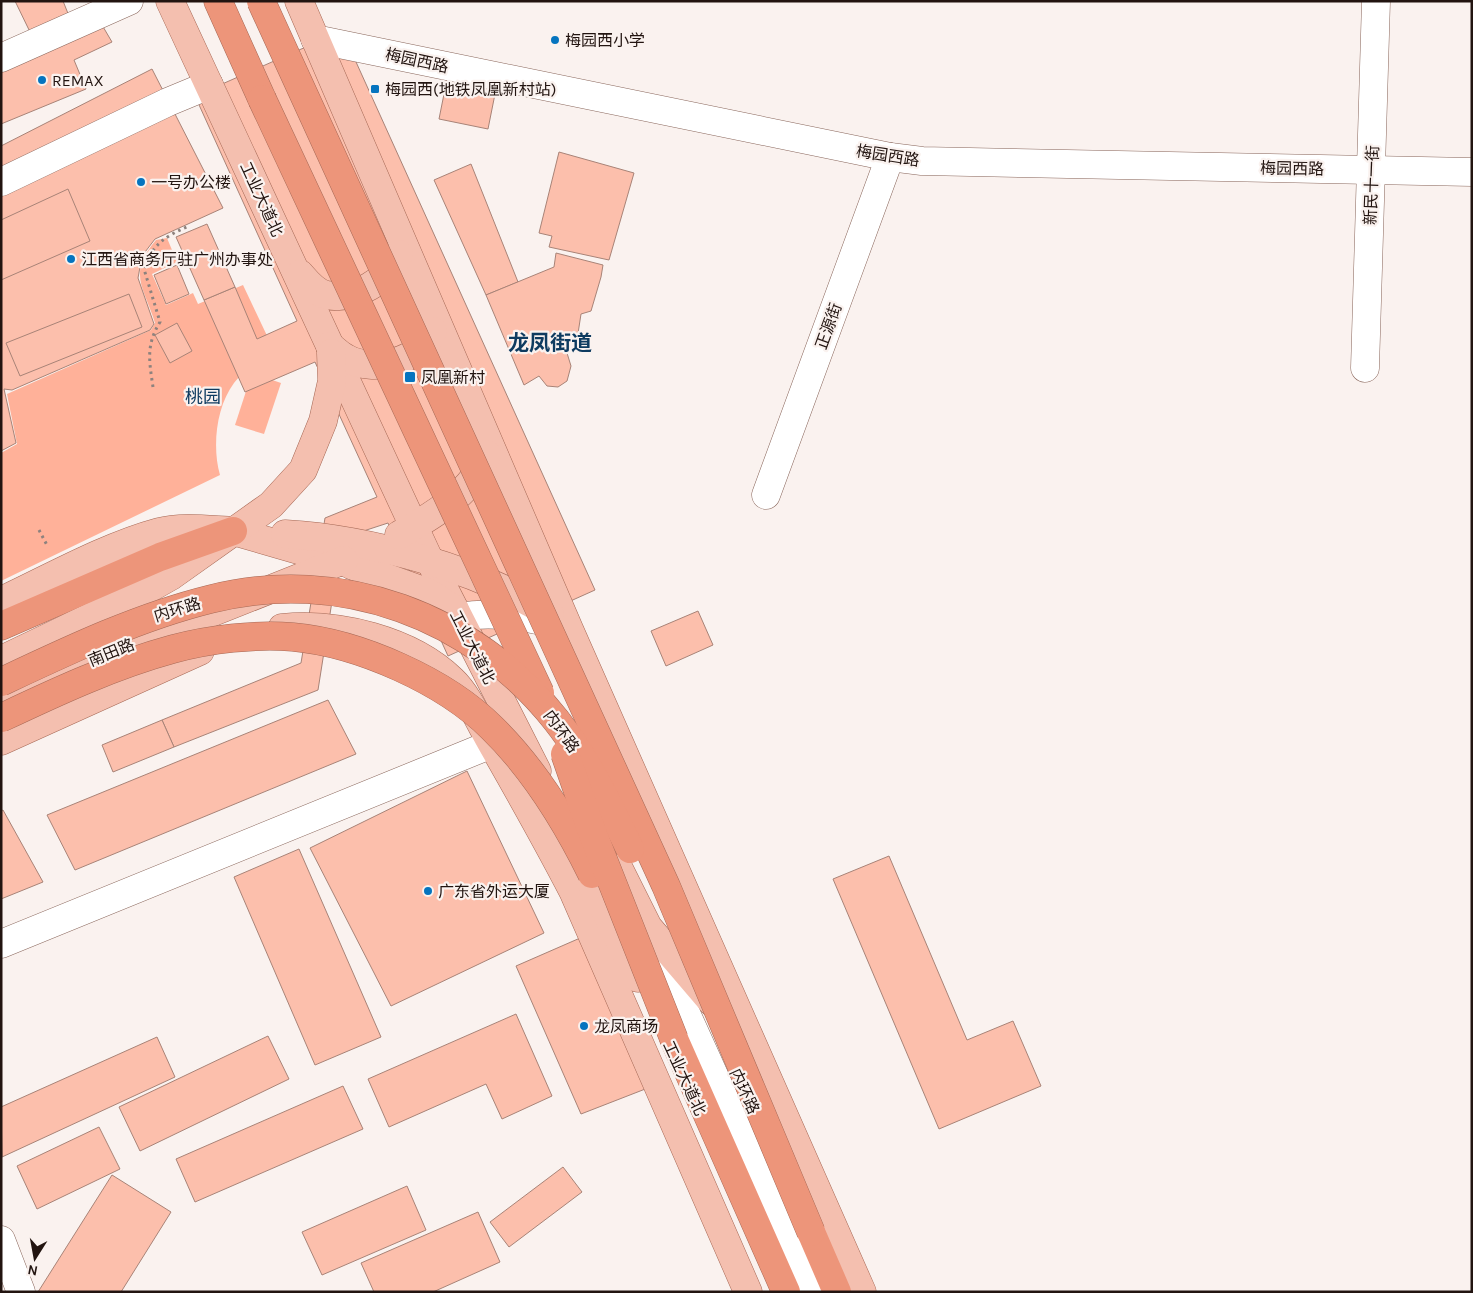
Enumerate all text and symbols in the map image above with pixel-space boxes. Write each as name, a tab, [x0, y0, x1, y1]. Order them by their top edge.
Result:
place label: 梅园西小学	[565, 31, 645, 50]
marker: 梅园西小学	[549, 34, 561, 46]
street label: 梅园西路	[384, 45, 450, 76]
place label: REMAX	[52, 71, 104, 90]
marker: REMAX	[36, 74, 48, 86]
place label: 梅园西(地铁凤凰新村站)	[385, 80, 556, 99]
marker: 梅园西(地铁凤凰新村站)	[369, 83, 381, 95]
street label: 梅园西路	[855, 141, 921, 170]
street label: 新民十一街	[1361, 145, 1382, 225]
street label: 梅园西路	[1260, 158, 1324, 179]
street label: 工业大道北	[236, 159, 287, 239]
place label: 一号办公楼	[151, 173, 231, 192]
marker: 一号办公楼	[135, 176, 147, 188]
place label: 江西省商务厅驻广州办事处	[81, 250, 273, 269]
marker: 江西省商务厅驻广州办事处	[65, 253, 77, 265]
street label: 正源街	[811, 300, 846, 352]
district label: 龙凤街道	[508, 331, 592, 355]
place label: 凤凰新村	[421, 368, 485, 387]
marker: 凤凰新村	[403, 370, 417, 384]
district label: 桃园	[185, 386, 221, 408]
street label: 内环路	[151, 593, 203, 626]
street label: 工业大道北	[446, 607, 499, 687]
street label: 南田路	[85, 635, 137, 670]
street label: 内环路	[540, 706, 583, 756]
place label: 广东省外运大厦	[438, 882, 550, 901]
marker: 广东省外运大厦	[422, 885, 434, 897]
place label: 龙凤商场	[594, 1017, 658, 1036]
marker: 龙凤商场	[578, 1020, 590, 1032]
street label: 工业大道北	[659, 1038, 710, 1118]
street label: 内环路	[726, 1065, 763, 1117]
north arrow	[10, 1233, 60, 1283]
text: N	[26, 1261, 39, 1280]

